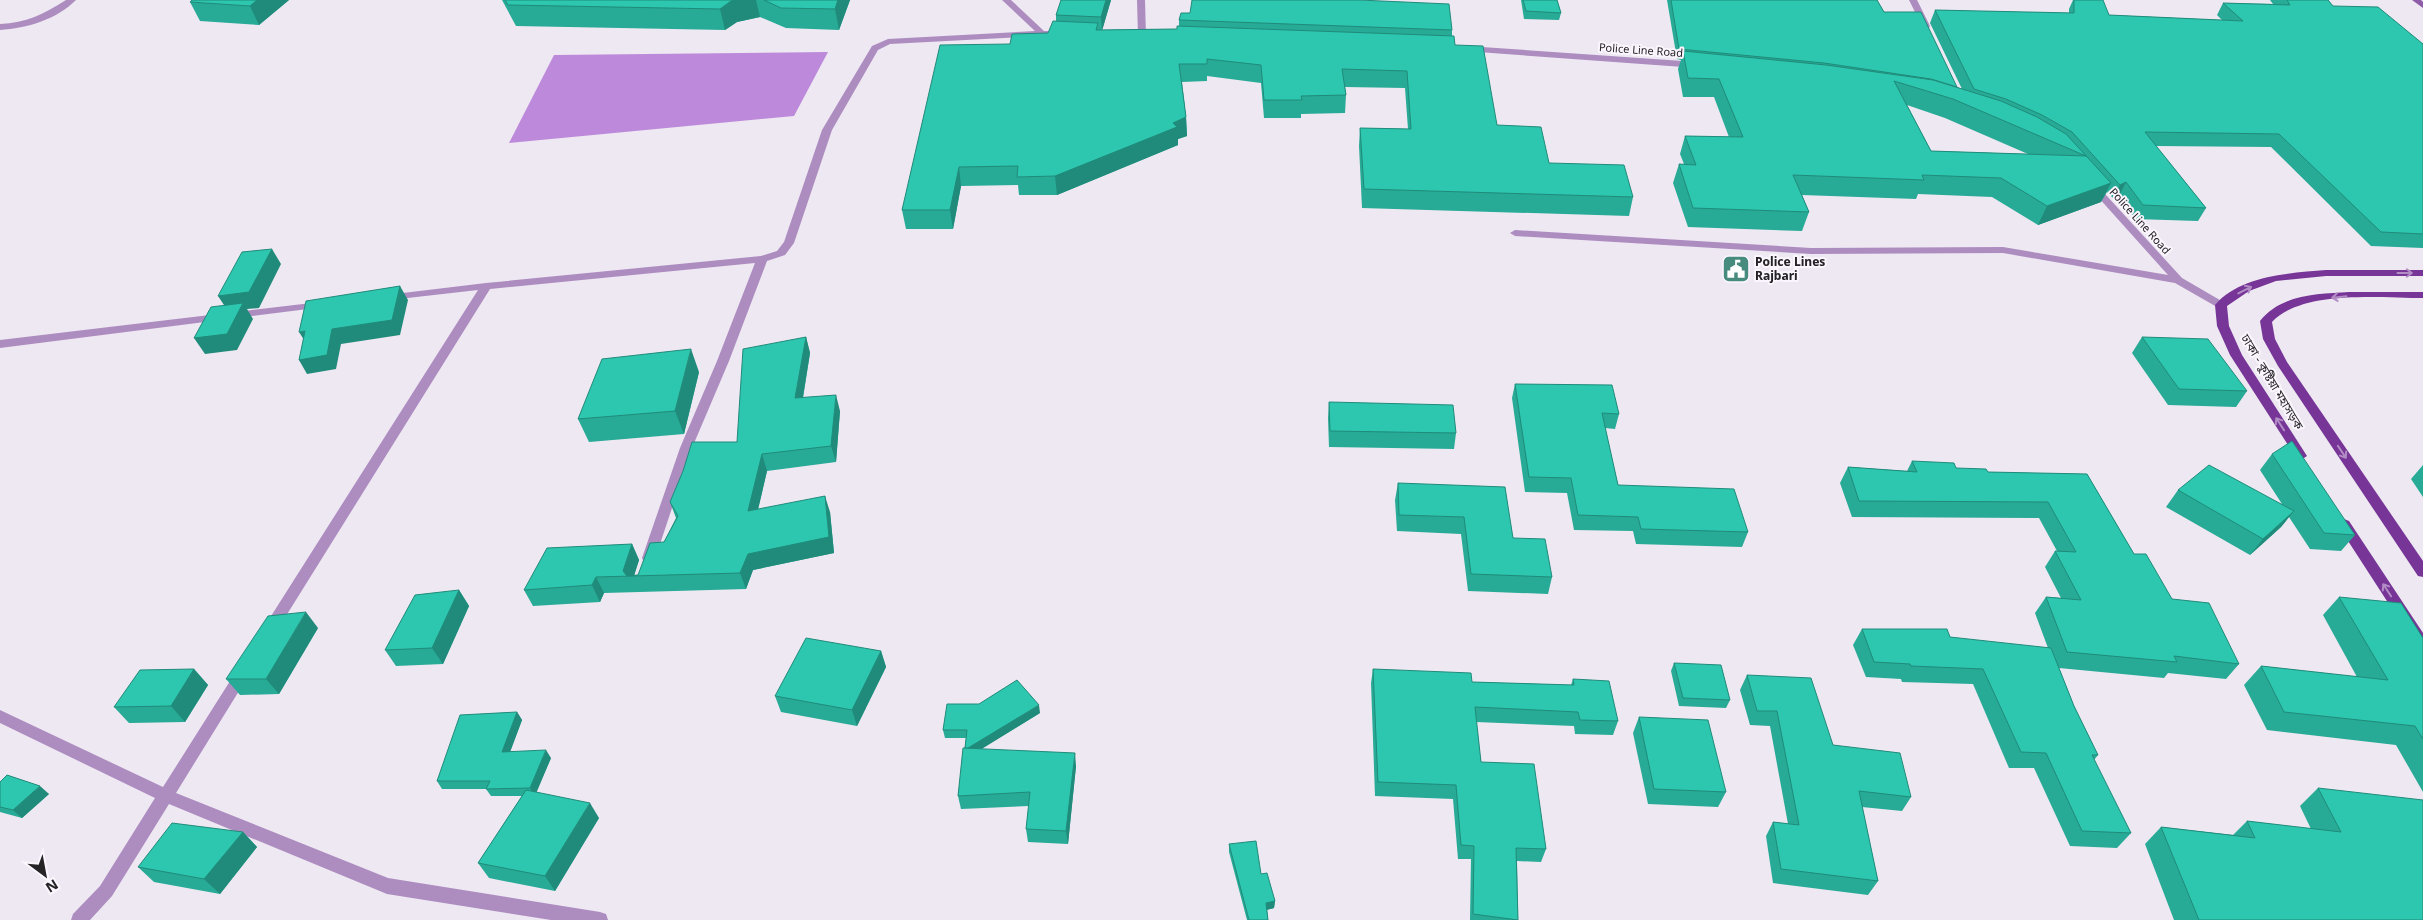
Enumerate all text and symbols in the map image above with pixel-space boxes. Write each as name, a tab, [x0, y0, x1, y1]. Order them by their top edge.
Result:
street label: Police Line Road	[1598, 41, 1683, 61]
street label: Police Line Road	[2106, 186, 2173, 258]
public building icon: Police Lines Rajbari	[1721, 254, 1751, 284]
place label: Police Lines Rajbari	[1755, 255, 1825, 285]
one-way arrow	[2396, 268, 2413, 278]
one-way arrow	[2237, 285, 2252, 294]
one-way arrow	[2332, 292, 2348, 302]
street label: ঢাকা - কুষ্টিয়া মহাসড়ক	[2236, 331, 2307, 433]
one-way arrow	[2275, 417, 2285, 431]
one-way arrow	[2337, 444, 2347, 458]
one-way arrow	[2382, 583, 2392, 597]
north arrow	[20, 850, 70, 900]
text: N	[41, 874, 61, 896]

